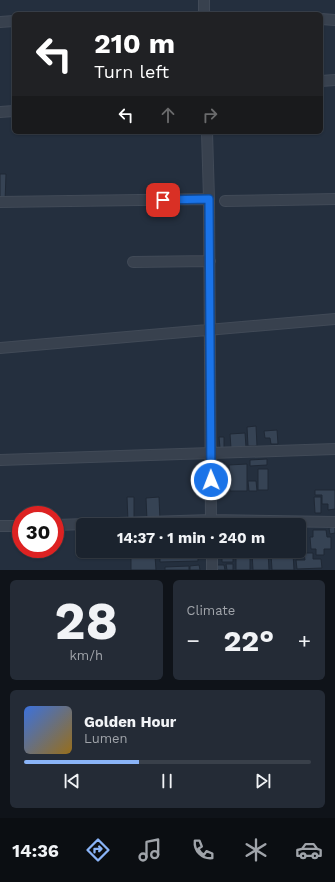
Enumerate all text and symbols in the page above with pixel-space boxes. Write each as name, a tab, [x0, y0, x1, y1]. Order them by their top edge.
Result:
text: 210 m	[94, 27, 175, 60]
icon: left	[28, 28, 80, 80]
text: Turn left	[94, 61, 169, 82]
icon: left	[115, 104, 137, 126]
icon: ahead	[157, 104, 179, 126]
icon: right	[199, 104, 221, 126]
pin	[146, 183, 180, 217]
icon: arrive	[152, 189, 174, 211]
position arrow	[190, 459, 232, 501]
speed limit sign: 30	[12, 506, 64, 558]
text: 14:37 · 1 min · 240 m	[117, 529, 265, 547]
text: 28	[54, 591, 118, 652]
text: Climate	[187, 603, 235, 618]
text: 22°	[223, 623, 274, 658]
text: −	[187, 628, 200, 653]
text: +	[298, 628, 311, 653]
text: km/h	[70, 648, 103, 663]
text: Golden Hour	[84, 713, 176, 731]
text: Lumen	[84, 731, 128, 746]
icon: previous	[61, 770, 83, 792]
icon: pause	[156, 770, 178, 792]
icon: next	[252, 770, 274, 792]
icon: directions	[84, 836, 112, 864]
icon: music	[136, 836, 164, 864]
icon: phone	[189, 836, 217, 864]
icon: climate	[242, 836, 270, 864]
icon: car	[295, 836, 323, 864]
text: 14:36	[12, 840, 59, 861]

